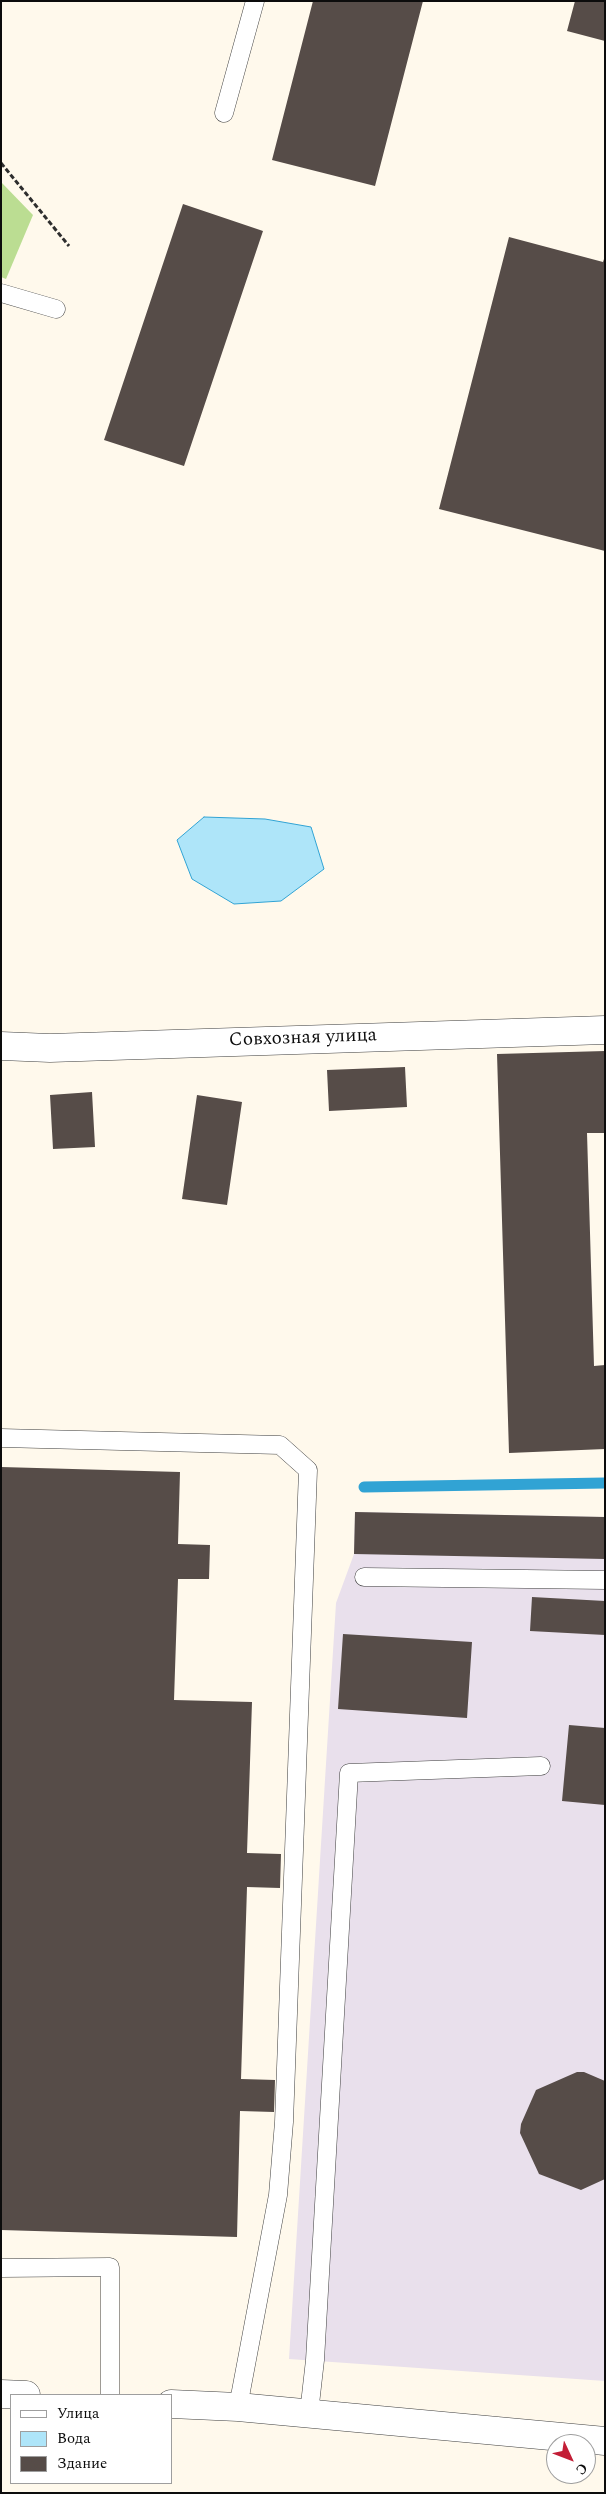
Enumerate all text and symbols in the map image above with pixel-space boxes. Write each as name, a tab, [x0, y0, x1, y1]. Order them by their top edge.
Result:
street label: Совхозная улица	[229, 1025, 377, 1053]
legend	[10, 2394, 172, 2484]
text: Улица	[57, 2402, 99, 2425]
text: Вода	[57, 2427, 91, 2450]
north arrow	[546, 2434, 596, 2484]
text: Здание	[57, 2452, 107, 2475]
text: С	[571, 2458, 593, 2480]

